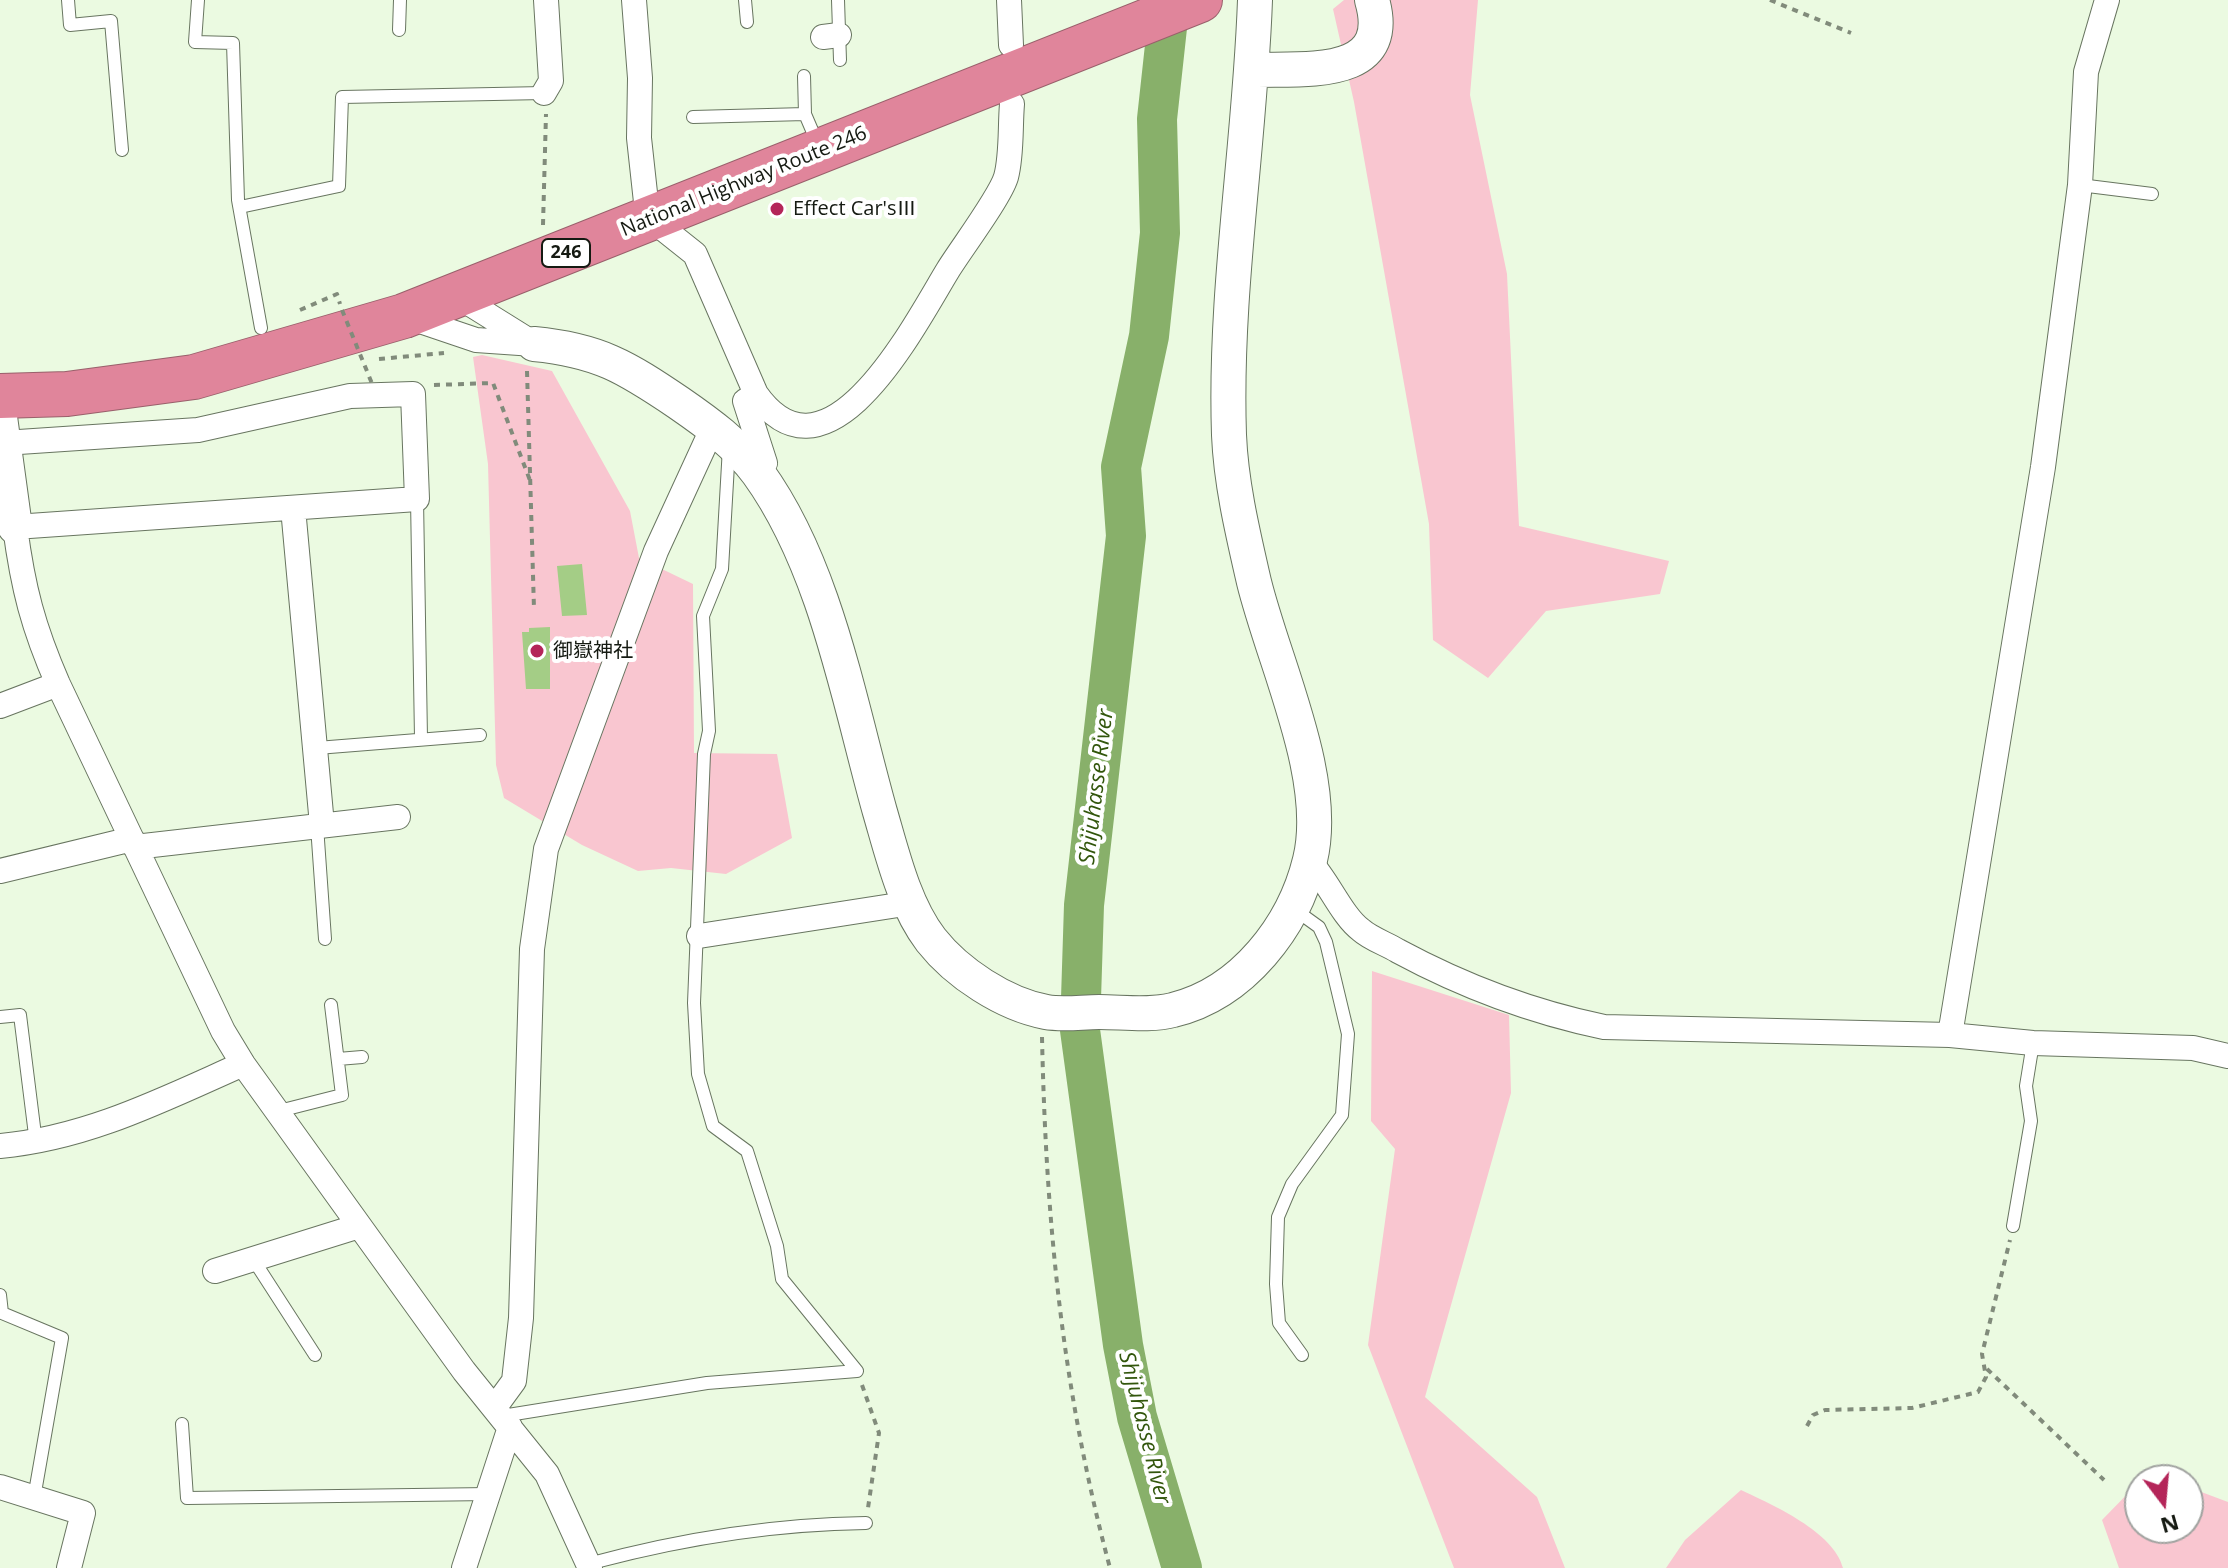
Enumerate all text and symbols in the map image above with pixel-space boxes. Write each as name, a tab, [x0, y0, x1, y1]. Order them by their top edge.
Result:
street label: National Highway Route 246	[617, 122, 871, 242]
place label: Effect Car'sⅢ	[793, 197, 917, 221]
marker: Effect Car'sⅢ	[768, 200, 786, 218]
road number: 246	[542, 239, 590, 267]
place label: 御嶽神社	[553, 639, 633, 663]
marker: 御嶽神社	[528, 642, 546, 660]
water label: Shijuhasse River	[1074, 708, 1120, 866]
water label: Shijuhasse River	[1112, 1349, 1176, 1507]
north arrow	[2124, 1464, 2204, 1544]
text: N	[2157, 1508, 2183, 1542]

